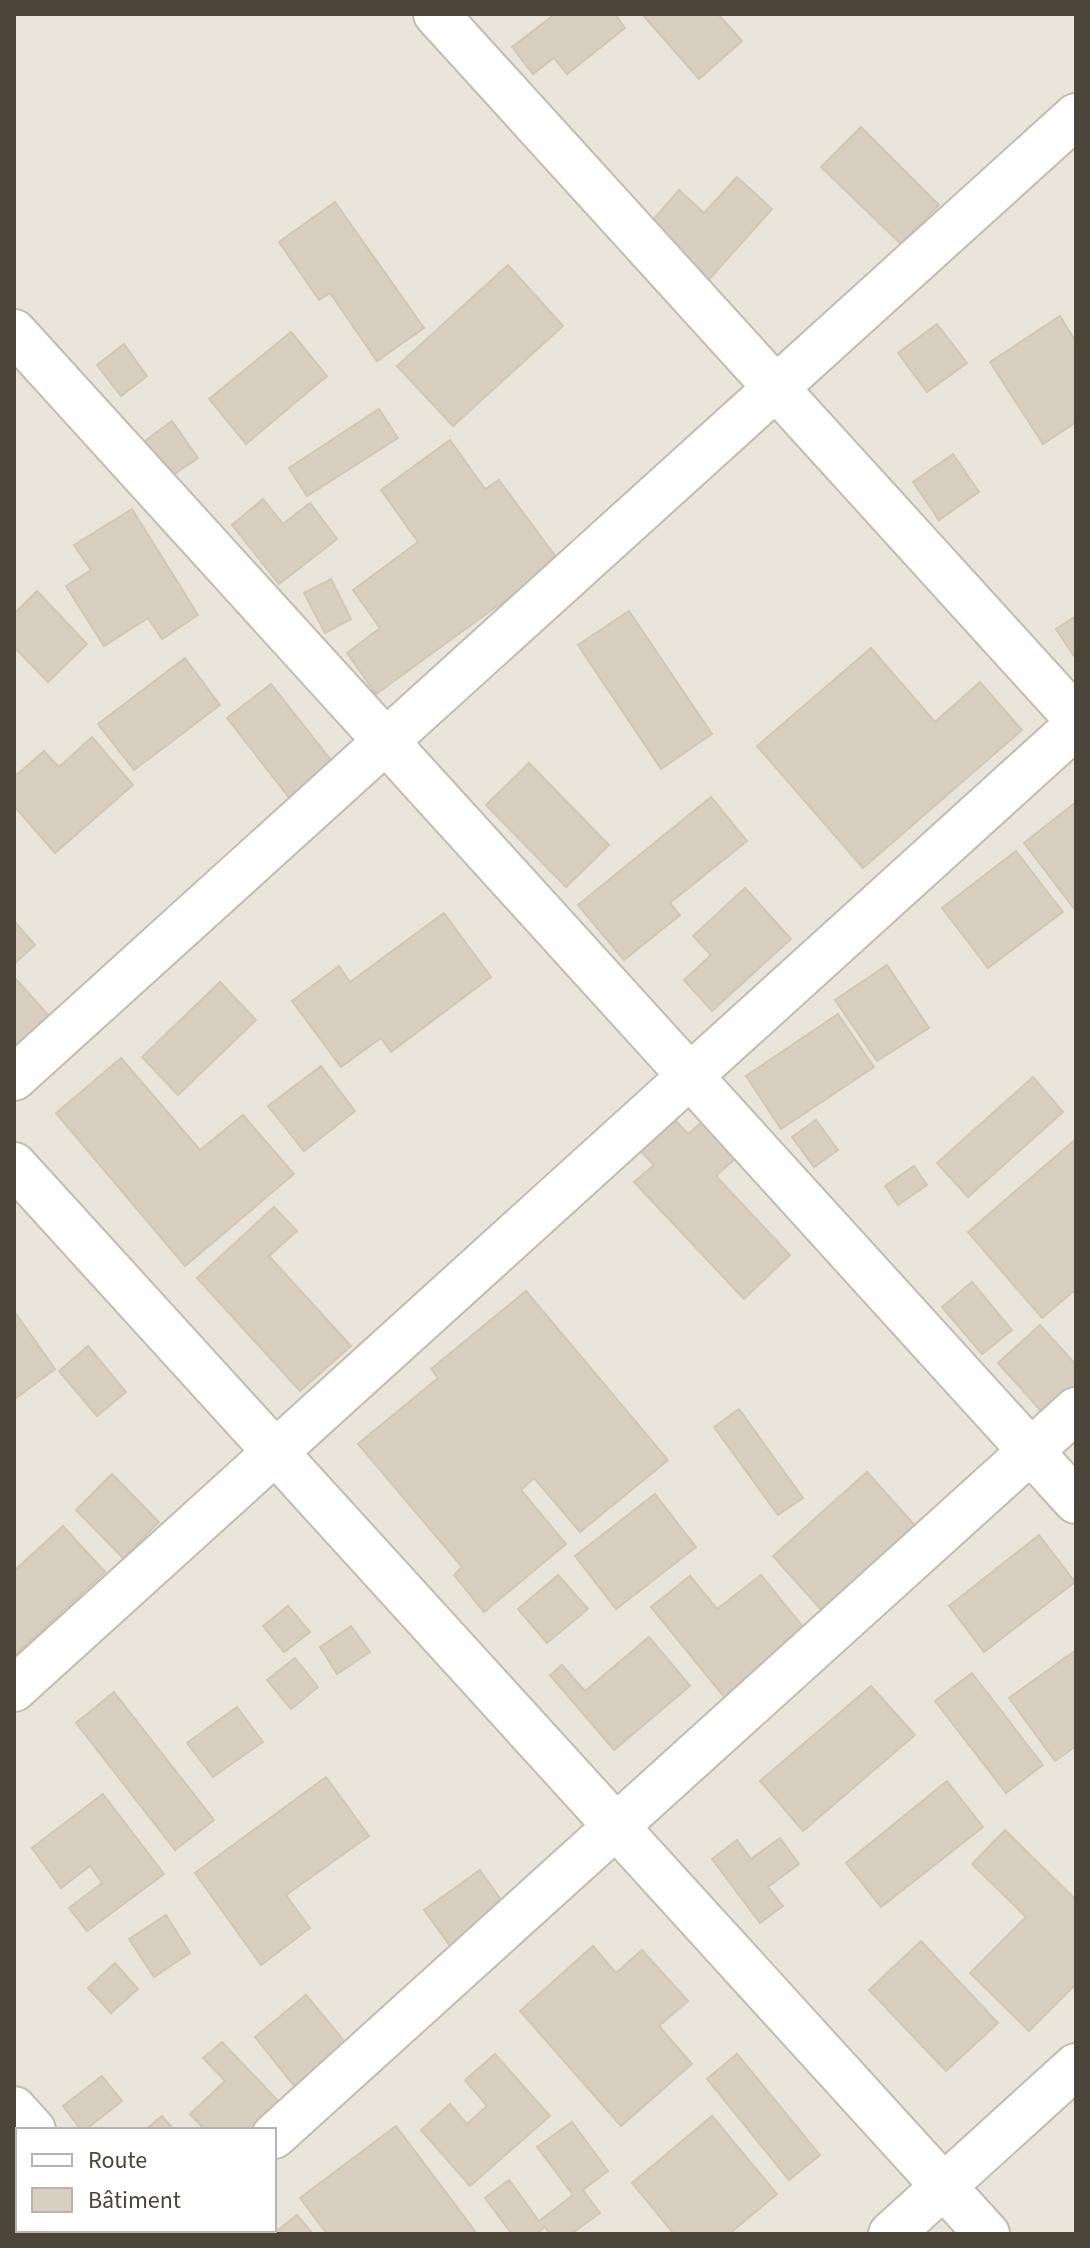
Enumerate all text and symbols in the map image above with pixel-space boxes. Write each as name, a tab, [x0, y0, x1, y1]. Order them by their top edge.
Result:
legend	[16, 2128, 276, 2232]
text: Route	[88, 2143, 147, 2178]
text: Bâtiment	[88, 2183, 181, 2218]

